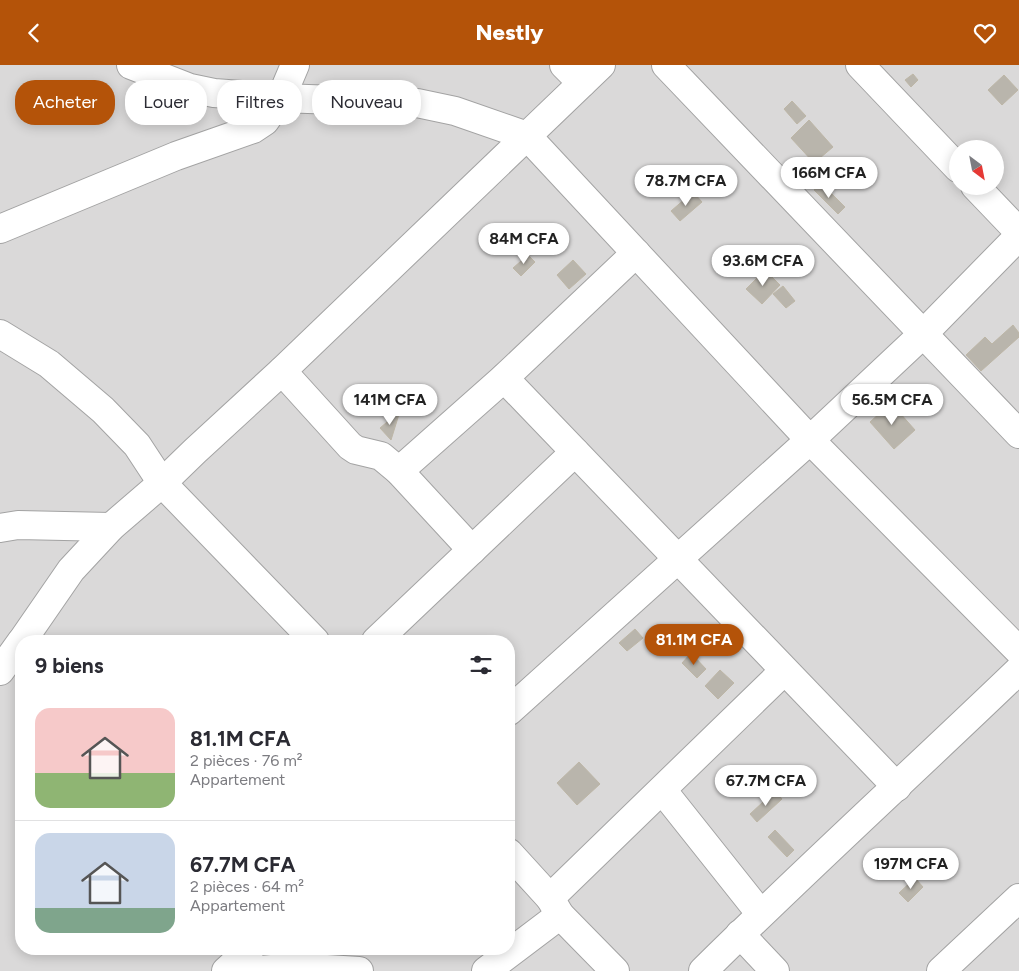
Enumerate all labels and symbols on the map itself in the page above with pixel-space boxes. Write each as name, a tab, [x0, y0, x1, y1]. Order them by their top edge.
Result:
north arrow	[949, 140, 1004, 195]
pin: 166M CFA	[777, 157, 881, 199]
pin: 78.7M CFA	[629, 165, 743, 207]
pin: 84M CFA	[478, 223, 570, 265]
pin: 93.6M CFA	[706, 245, 820, 287]
pin: 141M CFA	[338, 383, 442, 426]
pin: 56.5M CFA	[835, 383, 949, 426]
pin: 81.1M CFA	[637, 623, 751, 666]
pin: 67.7M CFA	[709, 765, 823, 807]
pin: 197M CFA	[859, 847, 963, 890]

